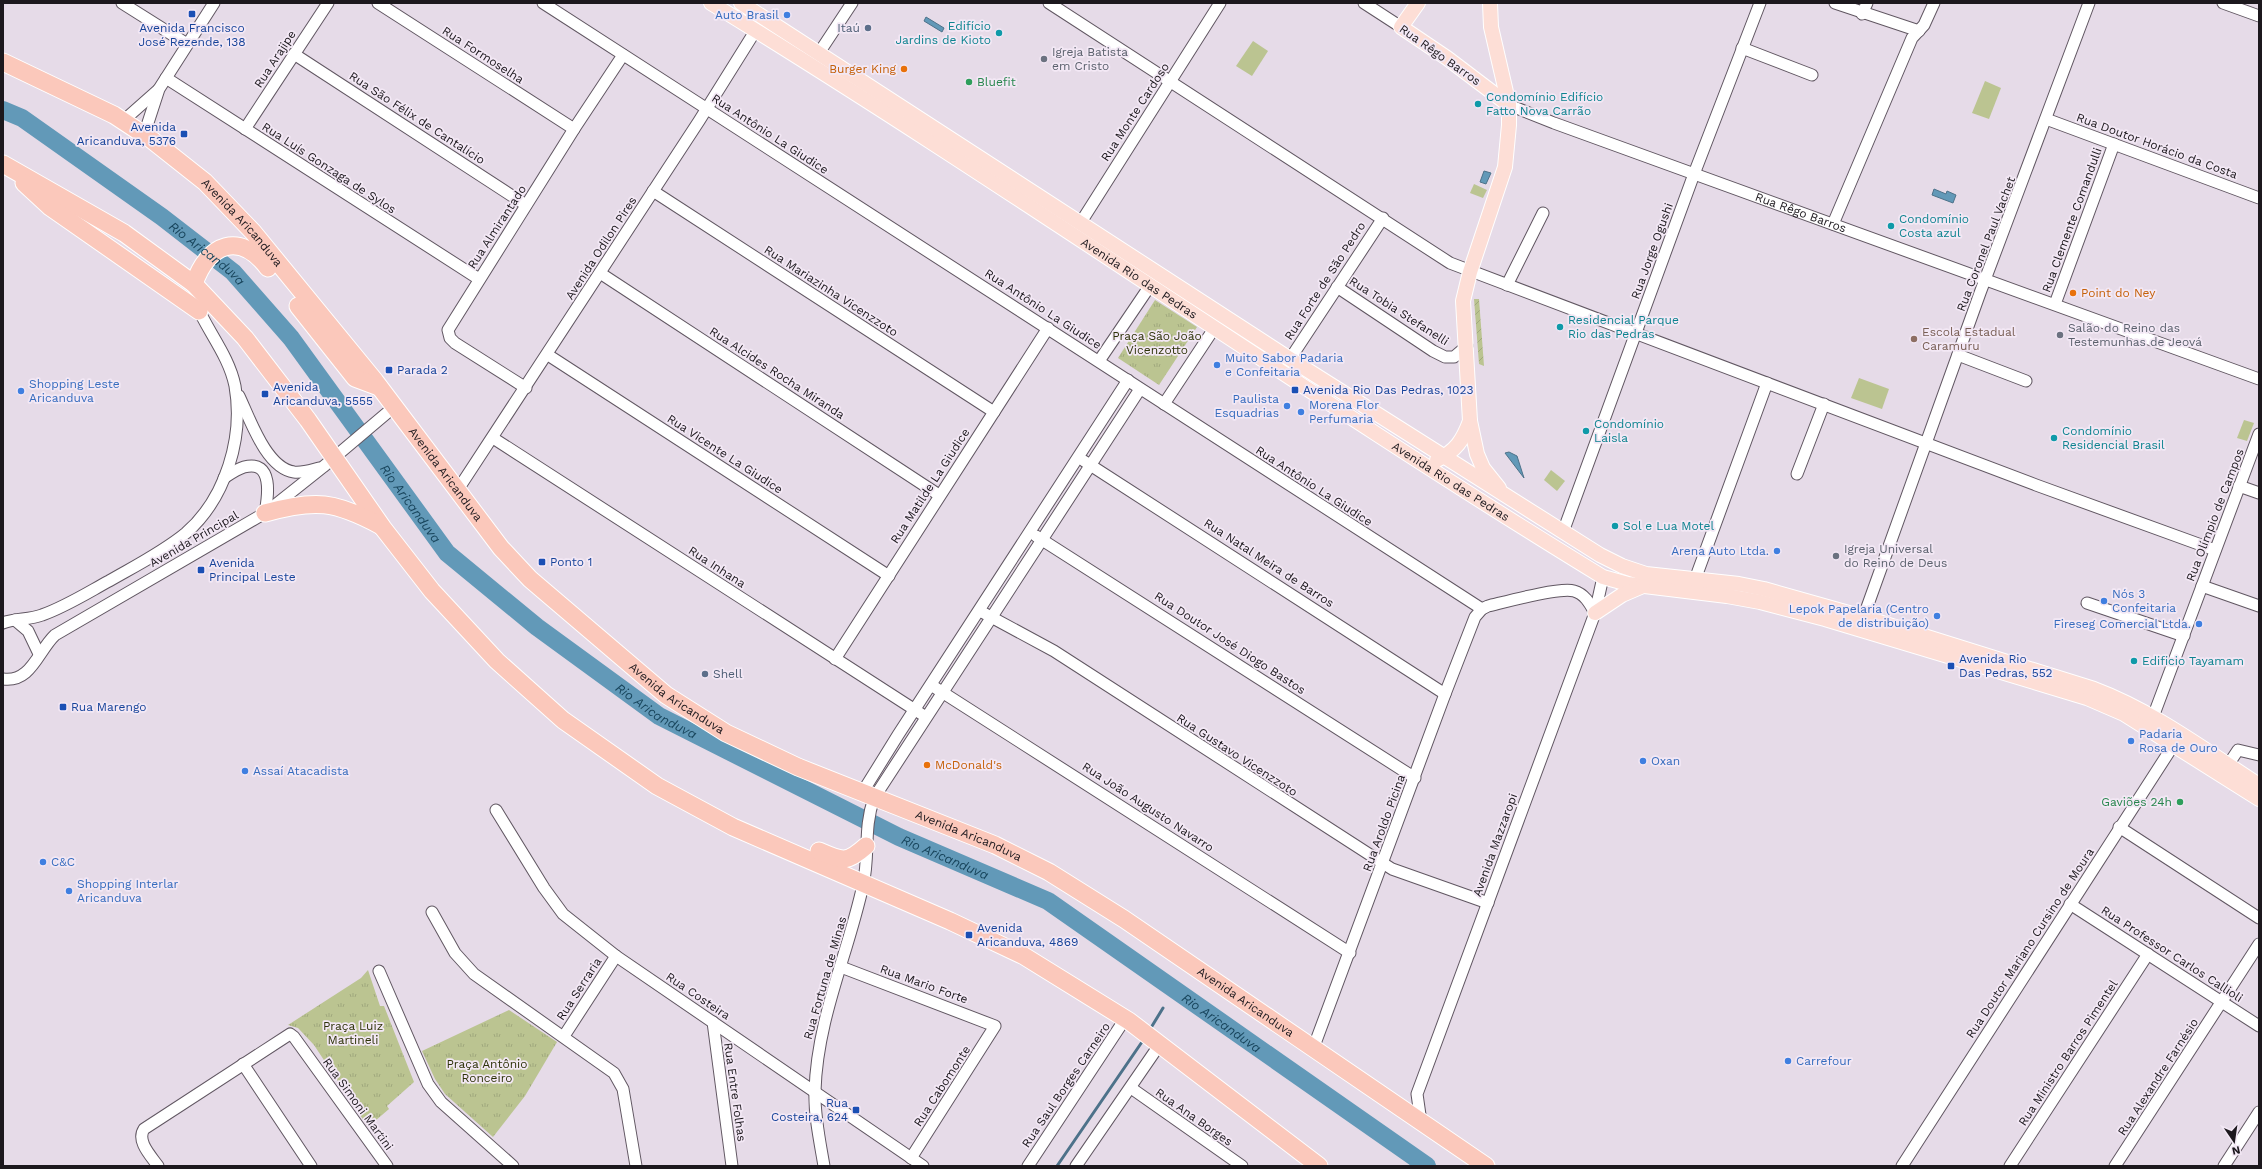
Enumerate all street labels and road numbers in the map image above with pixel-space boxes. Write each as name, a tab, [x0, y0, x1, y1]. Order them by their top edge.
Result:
street label: Rua Rêgo Barros	[1397, 22, 1483, 88]
street label: Rua Formoselha	[440, 23, 527, 87]
street label: Rua Arajipe	[251, 28, 299, 90]
street label: Rua Monte Cardoso	[1098, 60, 1172, 164]
street label: Rua São Félix de Cantalício	[347, 69, 487, 167]
street label: Rua Antônio La Giudice	[709, 91, 831, 177]
street label: Rua Doutor Horácio da Costa	[2075, 110, 2240, 182]
street label: Rua Luís Gonzaga de Sylos	[259, 119, 399, 217]
street label: Rua Clemente Comandulli	[2039, 146, 2105, 294]
street label: Rua Coronel Paul Vachet	[1954, 175, 2018, 313]
street label: Avenida Aricanduva	[199, 176, 285, 269]
street label: Rua Almirantado	[465, 183, 529, 271]
street label: Rua Rêgo Barros	[1753, 190, 1848, 236]
street label: Avenida Odilon Pires	[562, 194, 640, 302]
street label: Rua Jorge Ogushi	[1628, 201, 1676, 301]
street label: Rua Forte de São Pedro	[1282, 219, 1368, 343]
street label: Avenida Rio das Pedras	[1078, 235, 1200, 322]
street label: Rua Mariazinha Vicenzzoto	[762, 243, 900, 339]
street label: Rua Antônio La Giudice	[982, 266, 1104, 352]
street label: Rua Tobia Stefanelli	[1347, 274, 1451, 348]
street label: Rua Alcides Rocha Miranda	[707, 324, 847, 422]
street label: Rua Vicente La Giudice	[665, 411, 785, 497]
street label: Avenida Aricanduva	[406, 425, 485, 524]
street label: Rua Matilde La Giudice	[888, 426, 973, 546]
street label: Avenida Rio das Pedras	[1389, 439, 1512, 524]
street label: Rua Antônio La Giudice	[1253, 443, 1375, 529]
street label: Rua Olímpio de Campos	[2183, 447, 2247, 583]
street label: Avenida Principal	[147, 508, 241, 570]
street label: Rua Natal Meira de Barros	[1201, 516, 1337, 610]
street label: Rua Inhana	[686, 543, 748, 591]
street label: Rua Doutor José Diogo Bastos	[1152, 589, 1308, 697]
street label: Avenida Aricanduva	[626, 660, 727, 737]
street label: Rua Gustavo Vicenzzoto	[1174, 711, 1300, 799]
street label: Rua João Augusto Navarro	[1080, 759, 1216, 855]
street label: Rua Aroldo Picina	[1360, 772, 1408, 873]
street label: Avenida Mazzaropi	[1470, 792, 1520, 898]
street label: Avenida Aricanduva	[914, 807, 1024, 864]
street label: Rua Doutor Mariano Cursino de Moura	[1963, 845, 2097, 1041]
street label: Rua Professor Carlos Callioli	[2099, 903, 2245, 1005]
street label: Rua Fortuna de Minas	[801, 915, 849, 1041]
street label: Rua Serraria	[554, 955, 605, 1023]
street label: Rua Mario Forte	[878, 962, 970, 1006]
street label: Avenida Aricanduva	[1195, 964, 1297, 1040]
street label: Rua Costeira	[663, 969, 733, 1023]
street label: Rua Ministro Barros Pimentel	[2016, 977, 2121, 1129]
street label: Rua Alexandre Farnésio	[2115, 1016, 2201, 1138]
street label: Rua Saul Borges Carneiro	[1019, 1020, 1113, 1150]
street label: Rua Entre Folhas	[721, 1042, 749, 1142]
street label: Rua Cabomonte	[911, 1043, 973, 1129]
street label: Rua Simoni Martini	[320, 1055, 396, 1153]
street label: Rua Ana Borges	[1153, 1085, 1235, 1149]

